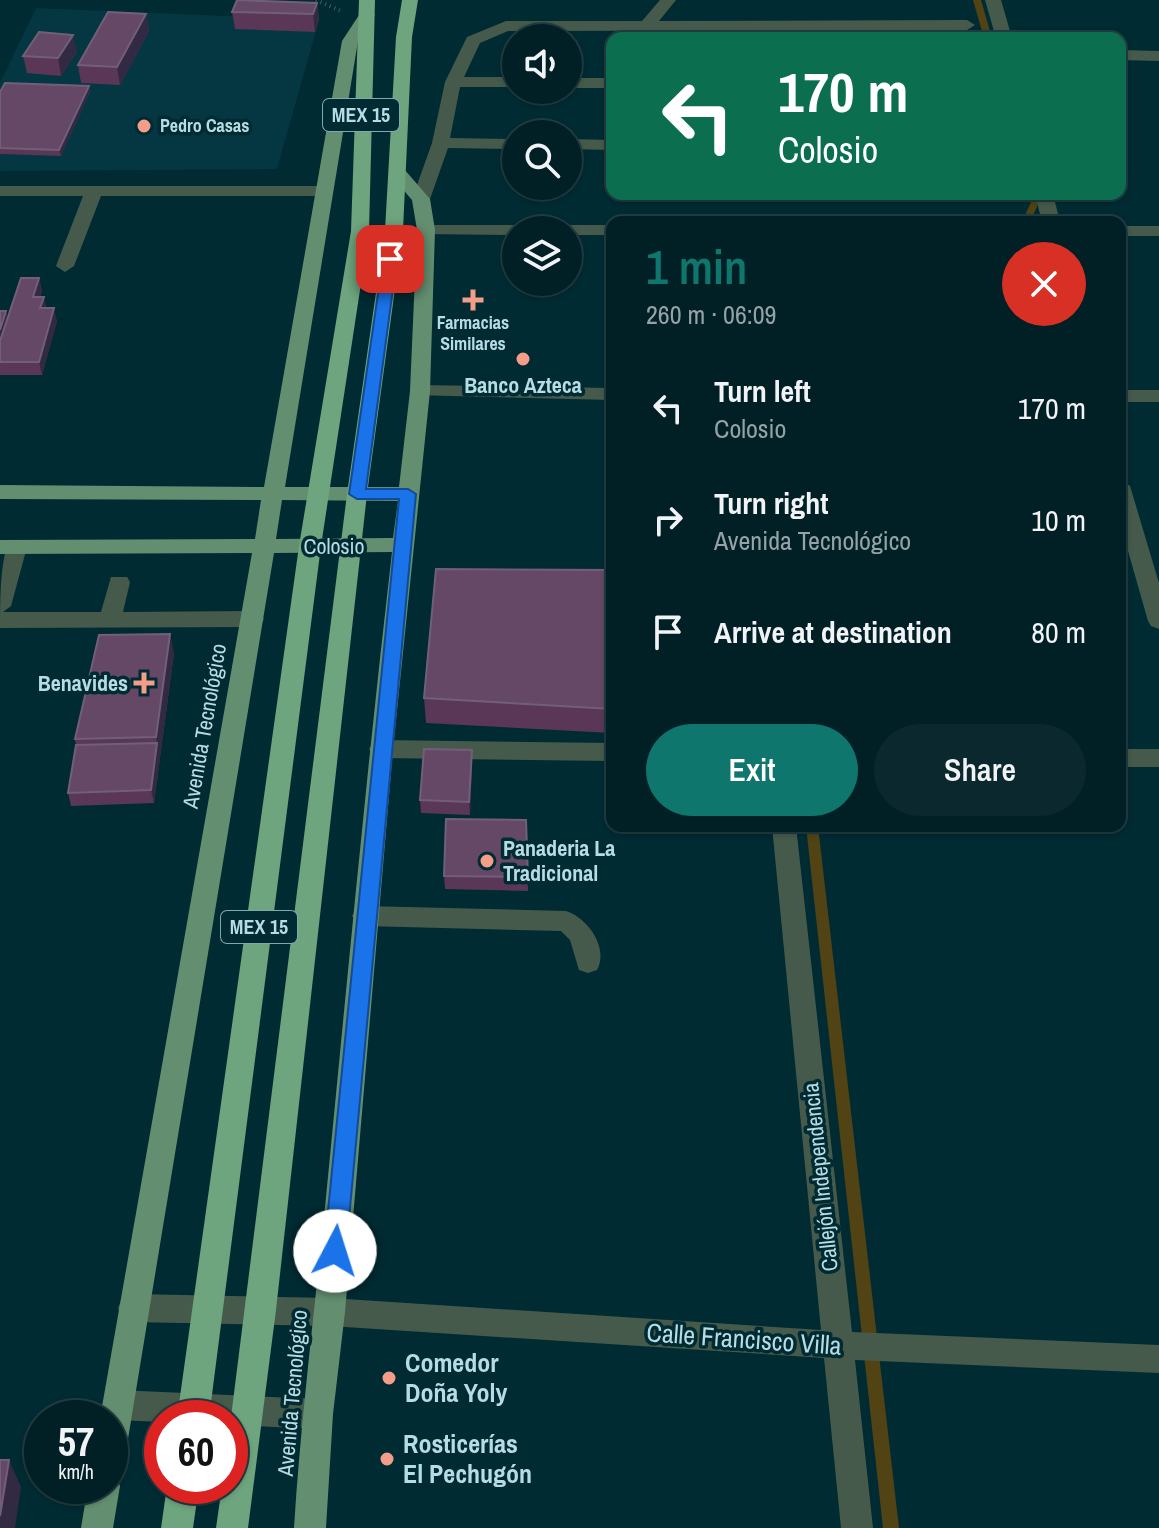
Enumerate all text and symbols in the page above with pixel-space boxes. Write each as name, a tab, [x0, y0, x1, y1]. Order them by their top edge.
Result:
map controls	[502, 24, 582, 296]
button: sound	[502, 24, 582, 104]
text: 170 m	[778, 54, 908, 129]
icon: left	[646, 64, 750, 168]
road number: MEX 15	[323, 99, 399, 131]
place label: Pedro Casas	[160, 113, 249, 138]
marker: Pedro Casas	[135, 117, 153, 135]
button: search	[502, 120, 582, 200]
text: Colosio	[778, 126, 878, 174]
button: layers	[502, 216, 582, 296]
pin	[356, 225, 424, 293]
text: 1 min	[646, 234, 747, 299]
icon: arrive	[368, 237, 412, 281]
button: close	[1002, 242, 1086, 326]
marker: Farmacias Similares	[464, 291, 482, 309]
text: 260 m · 06:09	[646, 297, 776, 332]
place label: Farmacias Similares	[437, 310, 509, 356]
marker: Banco Azteca	[514, 350, 532, 368]
place label: Banco Azteca	[464, 370, 582, 400]
text: Turn left	[714, 371, 811, 411]
icon: left	[646, 386, 690, 430]
text: 170 m	[1018, 388, 1086, 428]
text: Colosio	[714, 411, 786, 446]
text: Turn right	[714, 483, 828, 523]
icon: right	[646, 498, 690, 542]
text: 10 m	[1031, 500, 1086, 540]
text: Avenida Tecnológico	[714, 523, 911, 558]
street label: Colosio	[303, 531, 365, 561]
icon: arrive	[646, 610, 690, 654]
text: Arrive at destination	[714, 612, 952, 652]
text: 80 m	[1031, 612, 1086, 652]
street label: Avenida Tecnológico	[175, 641, 233, 812]
place label: Benavides	[38, 668, 128, 698]
marker: Benavides	[135, 674, 153, 692]
button: Exit	[646, 724, 858, 816]
button: Share	[874, 724, 1086, 816]
place label: Panaderia La Tradicional	[503, 833, 615, 888]
marker: Panaderia La Tradicional	[478, 852, 496, 870]
road number: MEX 15	[221, 911, 297, 943]
street label: Callejón Independencia	[795, 1081, 845, 1273]
position arrow	[293, 1209, 377, 1293]
street label: Avenida Tecnológico	[270, 1309, 314, 1478]
street label: Calle Francisco Villa	[645, 1314, 843, 1363]
place label: Comedor Doña Yoly	[405, 1345, 507, 1410]
marker: Comedor Doña Yoly	[380, 1369, 398, 1387]
speed limit sign: 60	[144, 1400, 248, 1504]
text: 57	[58, 1415, 94, 1468]
place label: Rosticerías El Pechugón	[403, 1426, 532, 1491]
marker: Rosticerías El Pechugón	[378, 1450, 396, 1468]
text: km/h	[58, 1458, 94, 1485]

